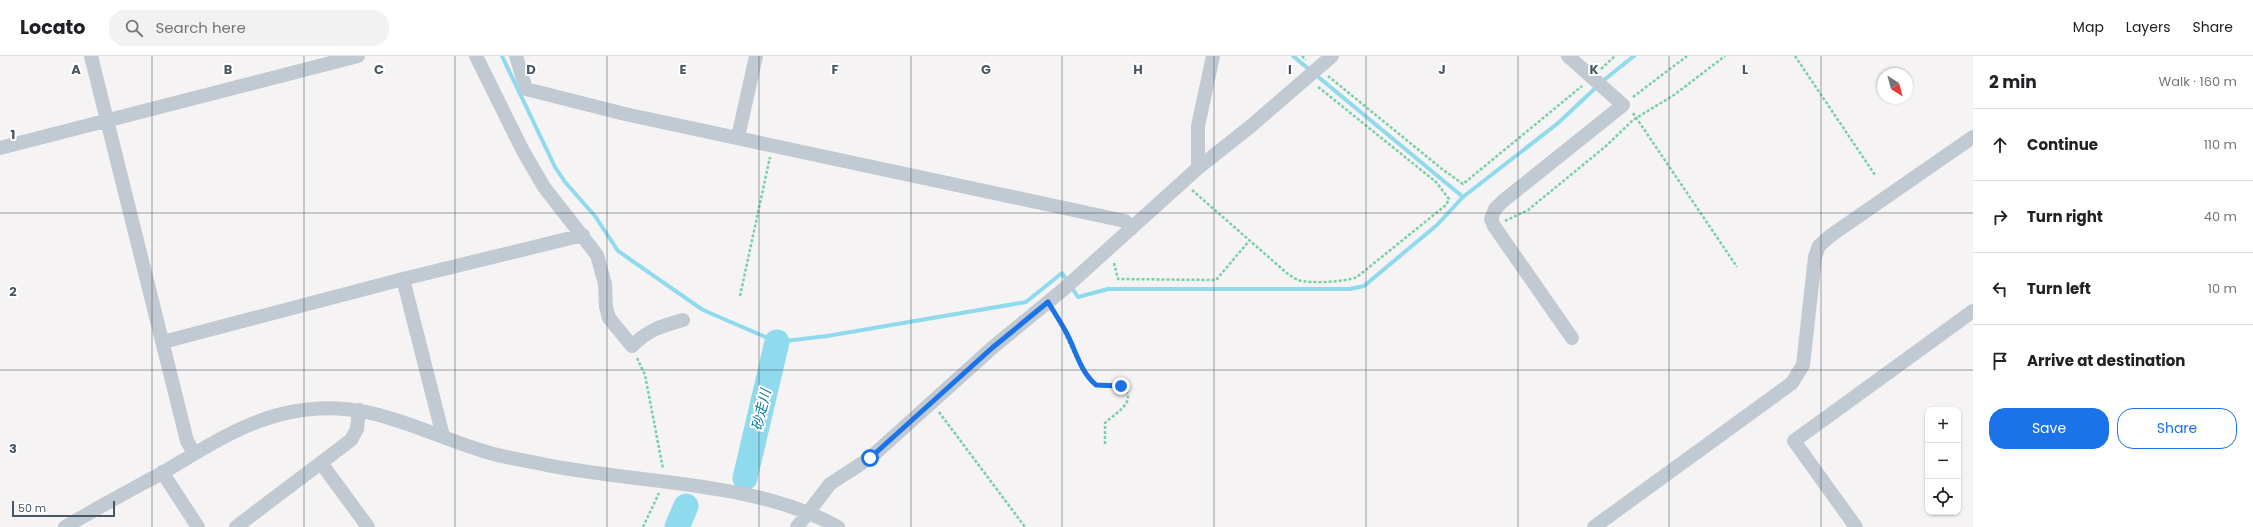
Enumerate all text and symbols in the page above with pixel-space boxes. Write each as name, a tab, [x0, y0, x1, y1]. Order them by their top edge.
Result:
search box	[109, 10, 389, 46]
text: Locato	[20, 14, 85, 41]
icon: search	[123, 17, 145, 39]
text: Search here	[155, 17, 246, 38]
text: Map	[2073, 17, 2104, 37]
text: Layers	[2126, 17, 2170, 37]
text: Share	[2192, 17, 2233, 37]
text: A	[71, 60, 81, 79]
text: B	[224, 60, 233, 79]
text: C	[374, 60, 384, 79]
text: D	[526, 60, 536, 79]
text: E	[679, 60, 687, 79]
text: F	[831, 60, 839, 79]
text: G	[981, 60, 991, 79]
text: H	[1133, 60, 1143, 79]
text: I	[1288, 60, 1292, 79]
text: J	[1438, 60, 1446, 79]
text: K	[1589, 60, 1599, 79]
text: L	[1742, 60, 1748, 79]
north arrow	[1877, 68, 1913, 104]
text: 2 min	[1989, 70, 2037, 94]
text: Walk · 160 m	[2158, 72, 2237, 91]
text: 1	[11, 125, 15, 144]
icon: ahead	[1989, 134, 2011, 156]
text: Continue	[2027, 134, 2098, 155]
text: 110 m	[2204, 135, 2237, 154]
icon: right	[1989, 206, 2011, 228]
text: Turn right	[2027, 206, 2103, 227]
text: 40 m	[2204, 207, 2237, 226]
icon: left	[1989, 278, 2011, 300]
text: Turn left	[2027, 278, 2091, 299]
text: 10 m	[2208, 279, 2237, 298]
text: 2	[9, 282, 17, 301]
icon: arrive	[1989, 350, 2011, 372]
text: Arrive at destination	[2027, 350, 2185, 371]
route end	[1112, 377, 1130, 395]
water label: 砂走川	[747, 385, 776, 433]
map controls	[1925, 407, 1961, 515]
button: +	[1925, 407, 1961, 443]
button: Save	[1989, 408, 2109, 449]
button: Share	[2117, 408, 2237, 449]
text: 3	[9, 439, 17, 458]
button: −	[1925, 443, 1961, 479]
route start	[861, 449, 879, 467]
button: locate	[1925, 479, 1961, 515]
scale bar	[12, 499, 115, 518]
text: 50 m	[18, 500, 46, 516]

